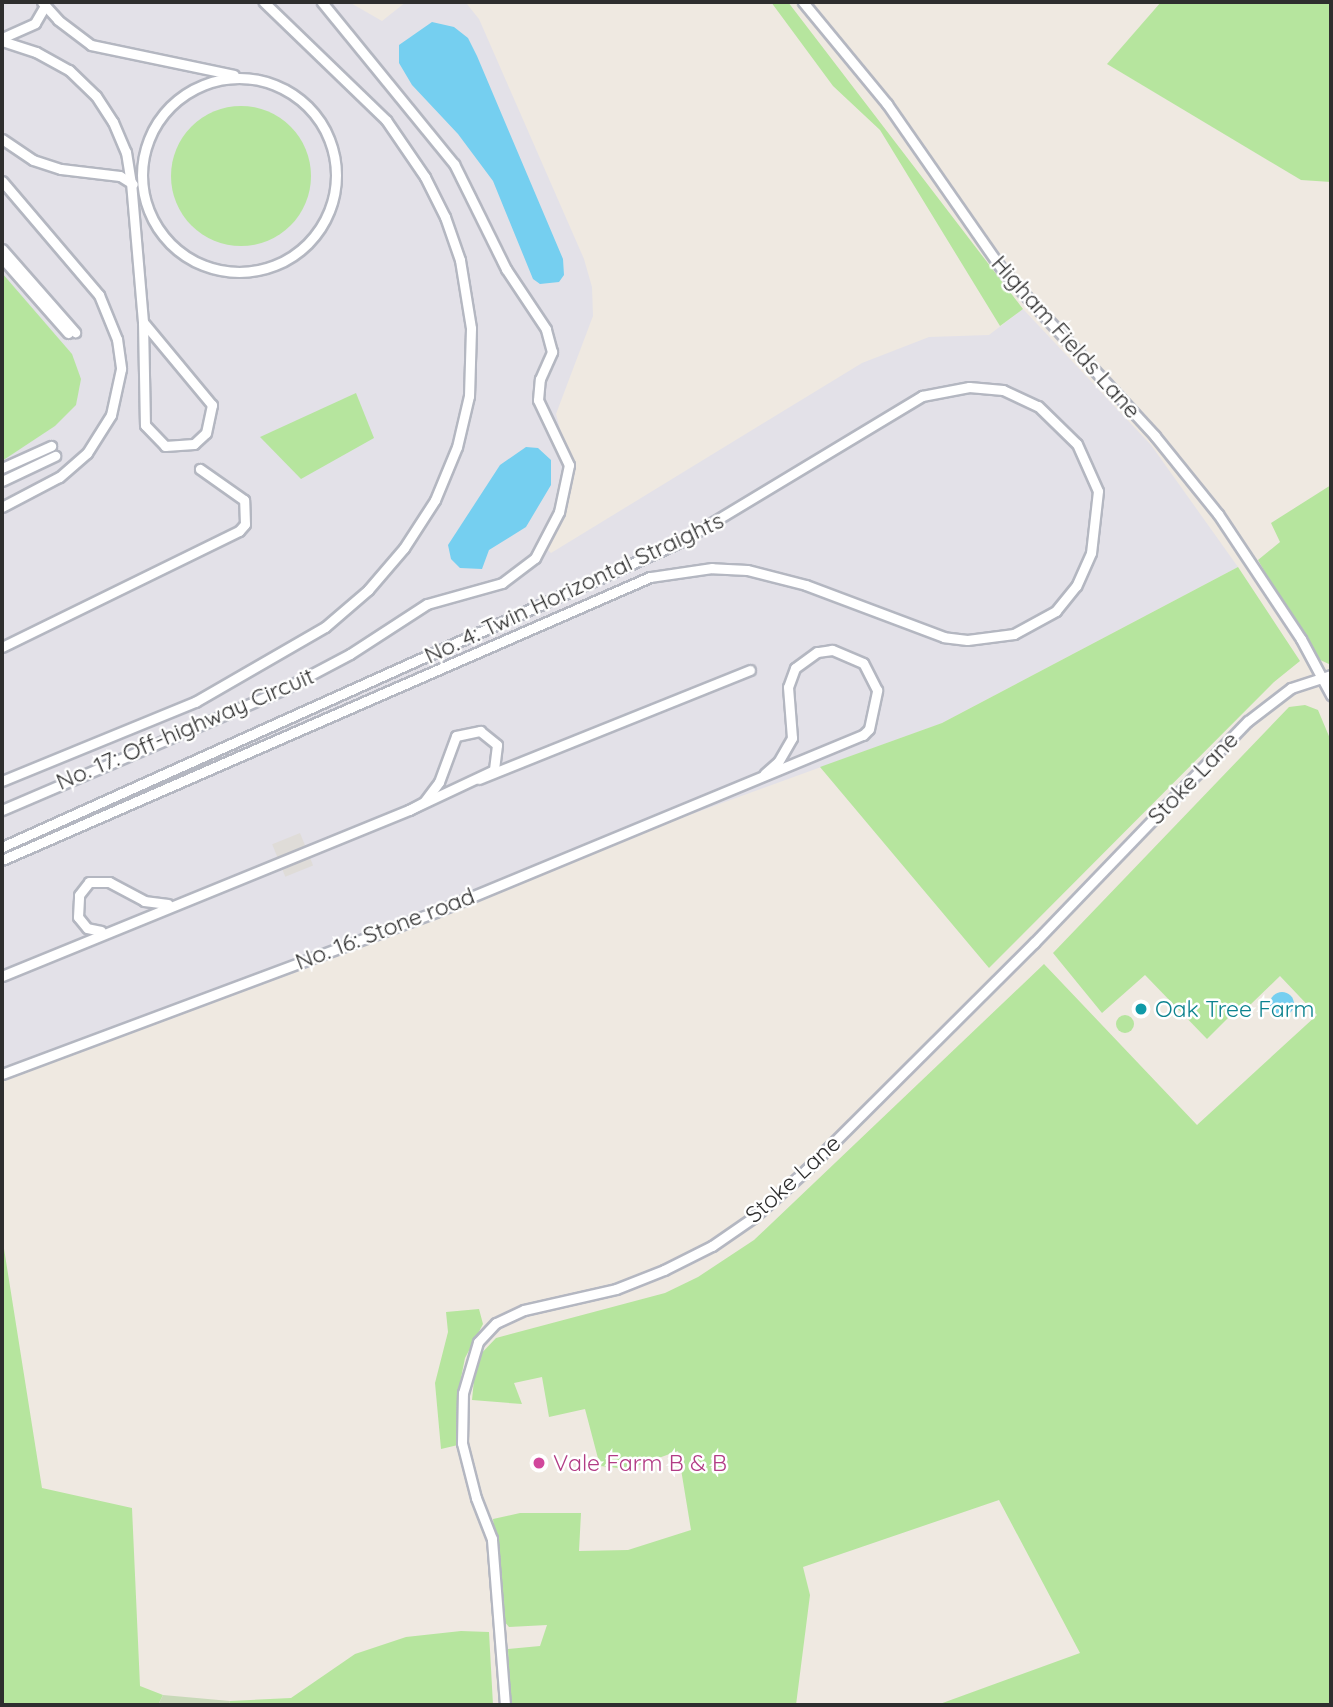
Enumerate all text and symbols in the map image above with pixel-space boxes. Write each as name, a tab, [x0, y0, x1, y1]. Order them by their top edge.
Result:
street label: Higham Fields Lane	[986, 250, 1146, 424]
street label: No. 4: Twin Horizontal Straights	[420, 506, 728, 670]
street label: No. 17: Off-highway Circuit	[52, 662, 318, 796]
street label: Stoke Lane	[1142, 726, 1244, 830]
street label: No. 16: Stone road	[291, 882, 479, 976]
place label: Oak Tree Farm	[1155, 995, 1315, 1023]
marker: Oak Tree Farm	[1133, 1001, 1149, 1017]
street label: Stoke Lane	[740, 1129, 846, 1229]
place label: Vale Farm B & B	[553, 1449, 727, 1477]
marker: Vale Farm B & B	[531, 1455, 547, 1471]

